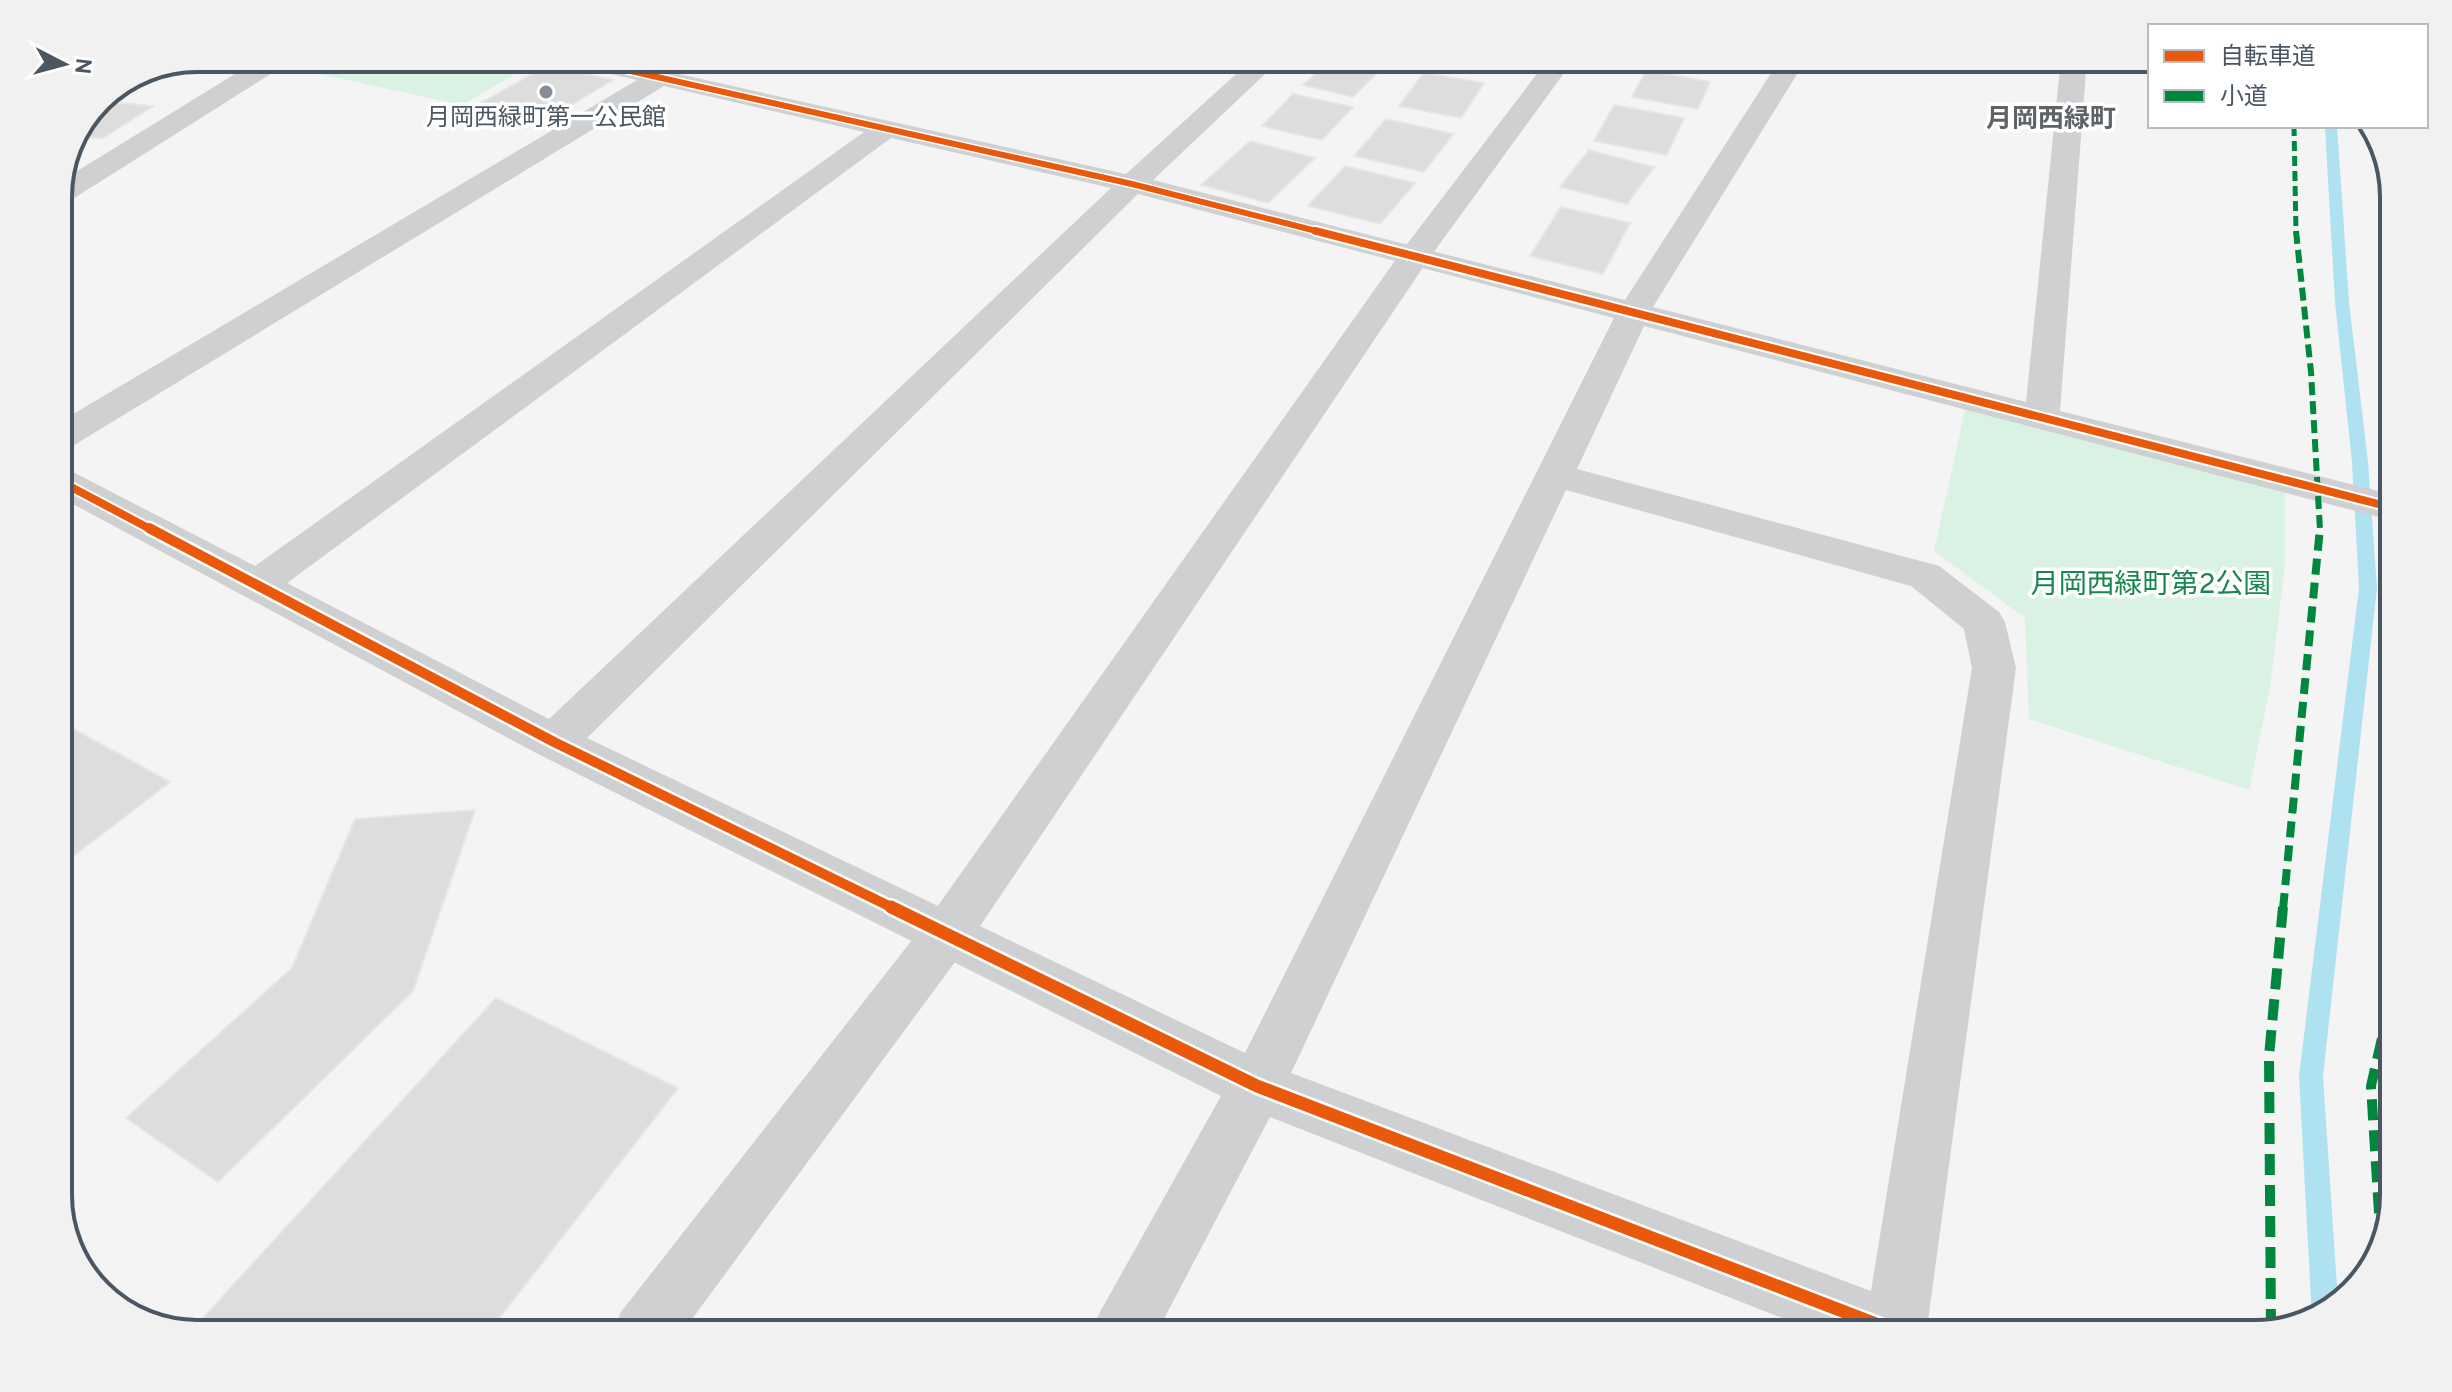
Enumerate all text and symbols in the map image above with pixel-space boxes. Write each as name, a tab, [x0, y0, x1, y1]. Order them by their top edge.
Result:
north arrow	[24, 24, 104, 104]
legend	[2148, 24, 2428, 128]
text: 自転車道	[2220, 43, 2316, 73]
text: N	[67, 57, 96, 75]
marker: 月岡西緑町第一公民館	[537, 83, 555, 101]
text: 小道	[2220, 83, 2268, 113]
place label: 月岡西緑町第一公民館	[426, 104, 666, 134]
district label: 月岡西緑町	[1986, 104, 2116, 137]
park label: 月岡西緑町第2公園	[2030, 568, 2272, 604]

